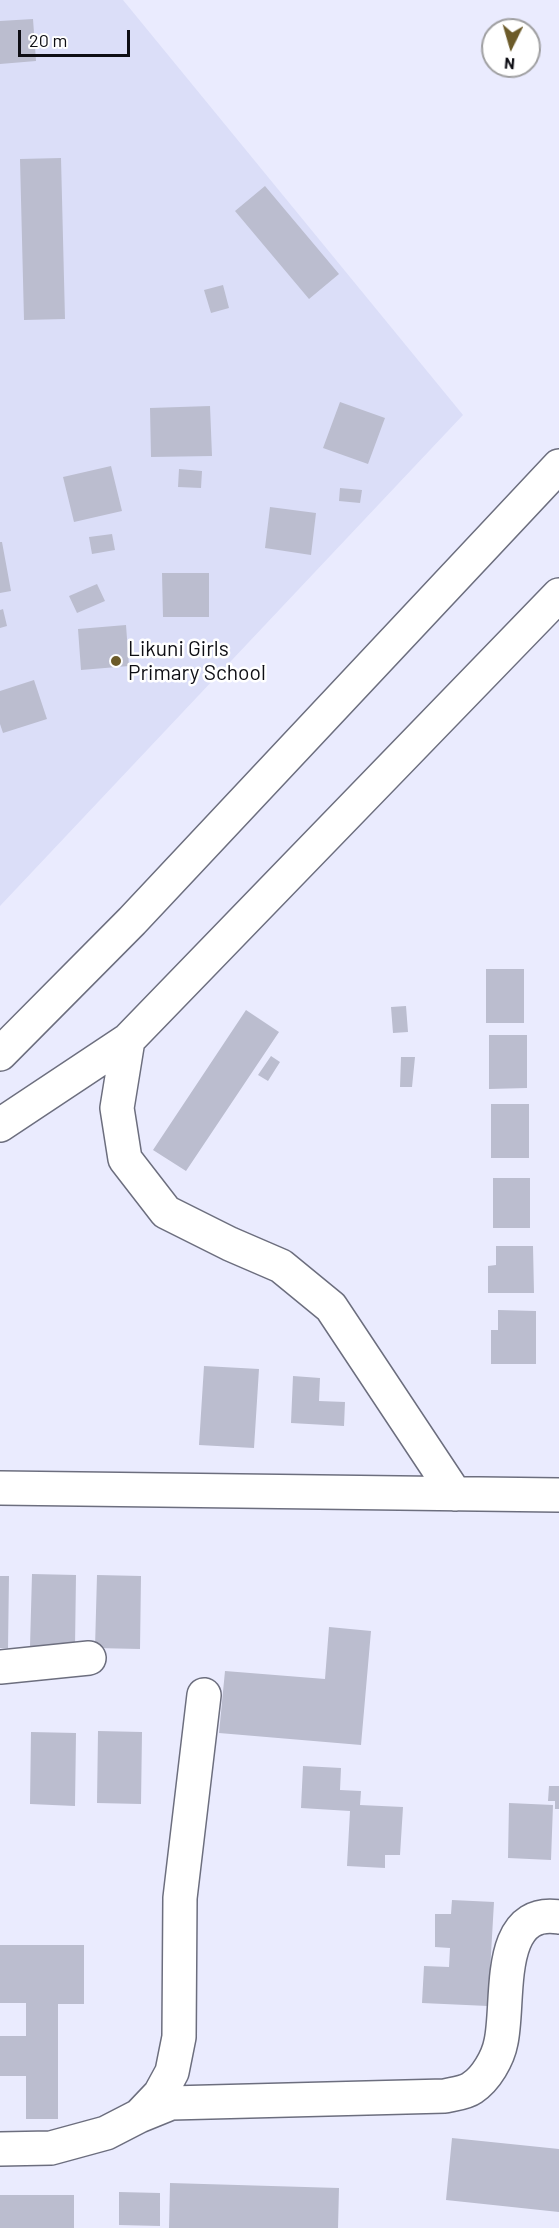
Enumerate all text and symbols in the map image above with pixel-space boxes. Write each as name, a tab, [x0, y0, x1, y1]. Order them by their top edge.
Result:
scale bar	[21, 18, 134, 56]
north arrow	[481, 18, 541, 78]
text: 20 m	[29, 29, 67, 51]
text: N	[503, 55, 516, 74]
place label: Likuni Girls Primary School	[128, 636, 266, 686]
marker: Likuni Girls Primary School	[109, 654, 123, 668]

